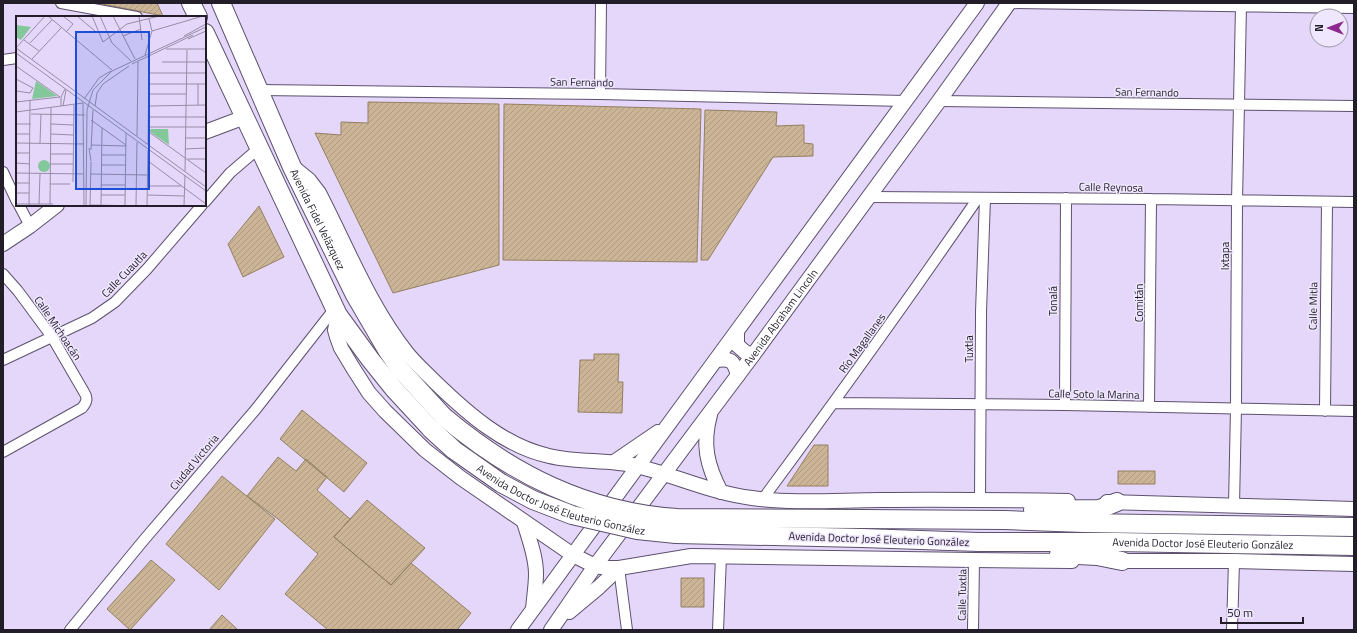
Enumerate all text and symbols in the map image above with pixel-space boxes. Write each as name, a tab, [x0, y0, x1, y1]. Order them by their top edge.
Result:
north arrow	[1309, 8, 1349, 48]
inset map	[16, 16, 206, 206]
text: N	[1311, 24, 1327, 32]
street label: San Fernando	[550, 73, 614, 91]
street label: San Fernando	[1115, 83, 1179, 101]
street label: Avenida Fidel Velázquez	[286, 166, 349, 272]
street label: Calle Reynosa	[1079, 178, 1144, 196]
street label: Ixtapa	[1217, 241, 1233, 270]
street label: Calle Cuautla	[98, 247, 151, 301]
street label: Avenida Abraham Lincoln	[740, 265, 822, 369]
street label: Calle Mitla	[1305, 281, 1321, 330]
street label: Comitán	[1131, 284, 1147, 322]
street label: Tonalá	[1045, 285, 1061, 316]
street label: Calle Michoacán	[31, 293, 85, 363]
street label: Río Magallanes	[835, 310, 889, 376]
street label: Tuxtla	[961, 335, 977, 363]
street label: Calle Soto la Marina	[1048, 385, 1140, 403]
street label: Ciudad Victoria	[166, 430, 223, 493]
street label: Avenida Doctor José Eleuterio González	[473, 460, 646, 539]
street label: Avenida Doctor José Eleuterio González	[788, 528, 970, 550]
street label: Avenida Doctor José Eleuterio González	[1112, 534, 1294, 553]
street label: Calle Tuxtla	[954, 568, 970, 621]
scale bar	[1221, 599, 1303, 625]
text: 50 m	[1227, 603, 1253, 622]

